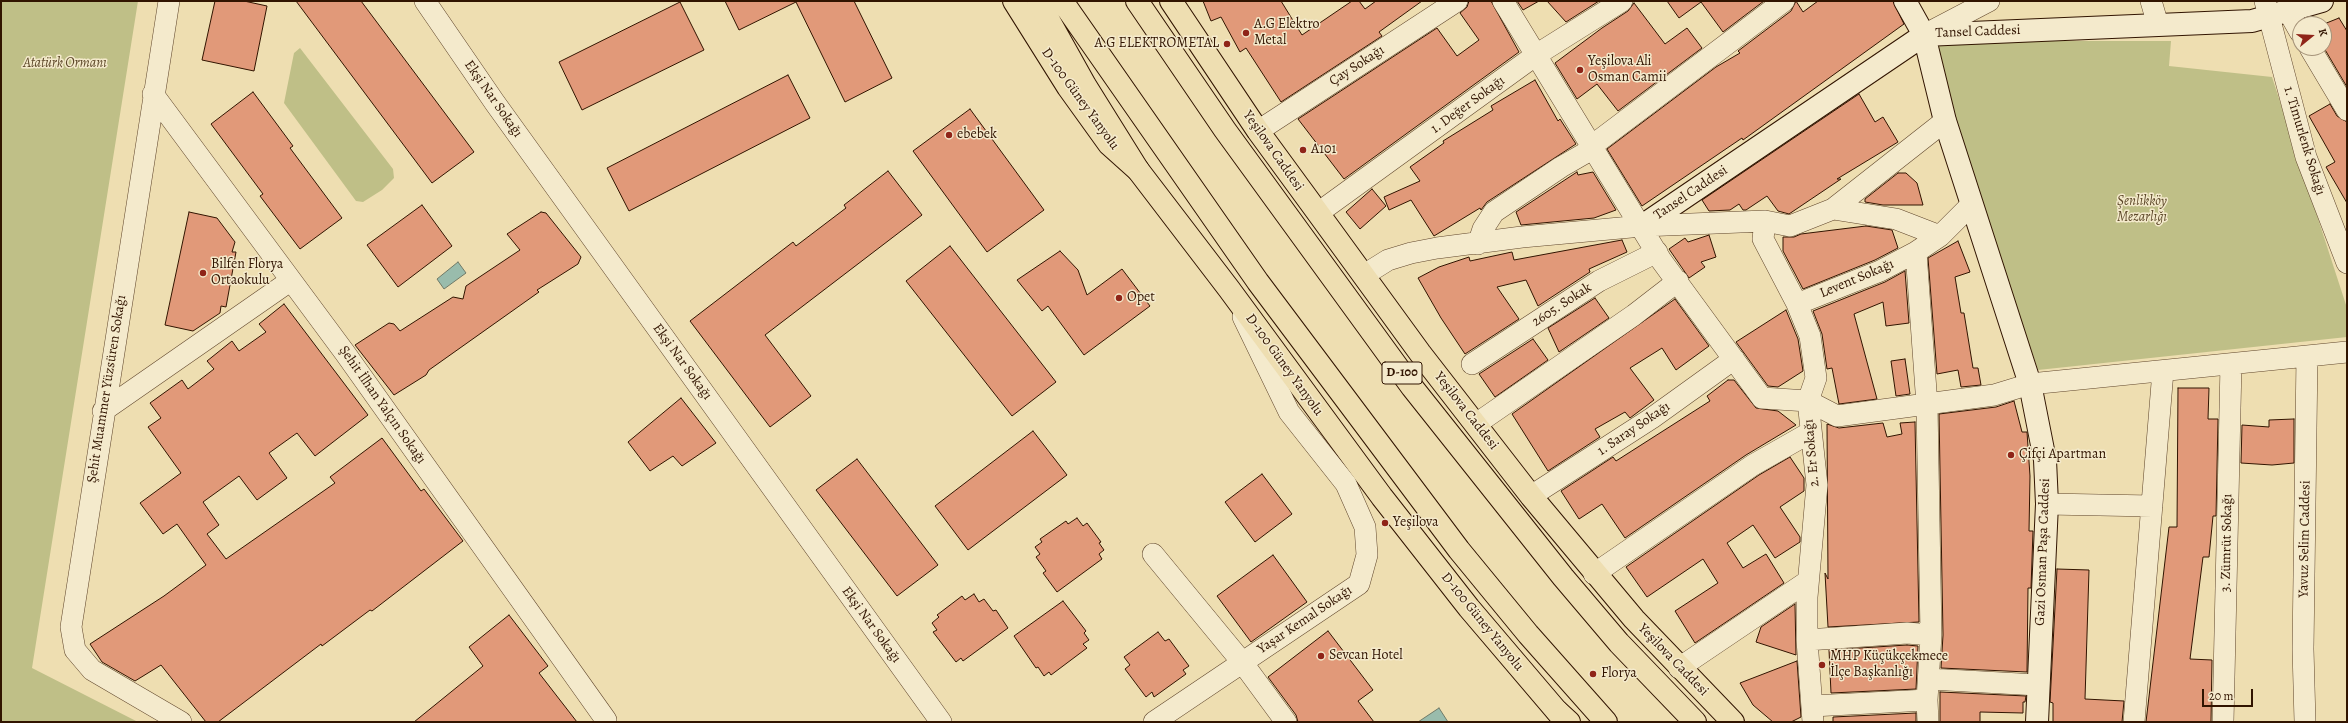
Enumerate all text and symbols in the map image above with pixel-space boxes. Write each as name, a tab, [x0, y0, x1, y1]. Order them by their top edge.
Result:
north arrow	[2292, 16, 2332, 56]
place label: A.G Elektro Metal	[1254, 17, 1320, 50]
street label: Tansel Caddesi	[1935, 22, 2021, 42]
text: K	[2315, 27, 2331, 38]
marker: A.G Elektro Metal	[1241, 28, 1251, 38]
place label: A.G ELEKTROMETAL	[1095, 36, 1219, 52]
marker: A.G ELEKTROMETAL	[1222, 39, 1232, 49]
street label: Çay Sokağı	[1326, 42, 1388, 90]
street label: D-100 Güney Yanyolu	[1037, 45, 1123, 153]
place label: Yeşilova Ali Osman Camii	[1588, 54, 1667, 86]
park label: Atatürk Ormanı	[23, 56, 107, 72]
street label: Ekşi Nar Sokağı	[460, 57, 526, 141]
marker: Yeşilova Ali Osman Camii	[1575, 65, 1585, 75]
street label: 1. Değer Sokağı	[1428, 72, 1508, 138]
street label: 1. Timurlenk Sokağı	[2279, 85, 2329, 197]
street label: Yeşilova Caddesi	[1239, 107, 1307, 195]
place label: ebebek	[957, 127, 997, 143]
marker: ebebek	[944, 130, 954, 140]
place label: A101	[1311, 142, 1336, 158]
marker: A101	[1298, 145, 1308, 155]
street label: Tansel Caddesi	[1651, 162, 1731, 224]
park label: Şenlikköy Mezarlığı	[2117, 194, 2167, 226]
street label: Levent Sokağı	[1817, 256, 1897, 302]
place label: Bilfen Florya Ortaokulu	[211, 257, 283, 290]
marker: Bilfen Florya Ortaokulu	[198, 268, 208, 278]
street label: 2605. Sokak	[1529, 279, 1595, 331]
place label: Opet	[1127, 290, 1155, 306]
marker: Opet	[1114, 293, 1124, 303]
street label: Şehit Muammer Yüzsüren Sokağı	[84, 294, 130, 484]
street label: D-100 Güney Yanyolu	[1241, 311, 1327, 419]
street label: Ekşi Nar Sokağı	[649, 321, 715, 403]
street label: Şehit İlhan Yalçın Sokağı	[335, 343, 429, 467]
road number: D-100	[1382, 362, 1422, 384]
street label: Yeşilova Caddesi	[1430, 369, 1502, 453]
street label: 1. Saray Sokağı	[1594, 398, 1674, 460]
street label: 2. Er Sokağı	[1801, 418, 1823, 488]
place label: Çifçi Apartman	[2019, 447, 2106, 463]
marker: Çifçi Apartman	[2006, 450, 2016, 460]
street label: Gazi Osman Paşa Caddesi	[2032, 478, 2054, 626]
street label: Yavuz Selim Caddesi	[2296, 480, 2314, 598]
street label: 3. Zümrüt Sokağı	[2218, 494, 2236, 592]
place label: Yeşilova	[1393, 515, 1439, 531]
marker: Yeşilova	[1380, 518, 1390, 528]
street label: D-100 Güney Yanyolu	[1437, 569, 1527, 675]
street label: Yaşar Kemal Sokağı	[1254, 582, 1356, 658]
street label: Ekşi Nar Sokağı	[838, 584, 904, 666]
street label: Yeşilova Caddesi	[1634, 620, 1712, 700]
place label: Sevcan Hotel	[1329, 648, 1403, 664]
place label: MHP Küçükçekmece İlçe Başkanlığı	[1830, 649, 1948, 682]
marker: Sevcan Hotel	[1316, 651, 1326, 661]
marker: MHP Küçükçekmece İlçe Başkanlığı	[1817, 660, 1827, 670]
place label: Florya	[1601, 666, 1637, 682]
marker: Florya	[1588, 669, 1598, 679]
scale bar	[2204, 681, 2255, 707]
text: 20 m	[2209, 688, 2233, 704]

